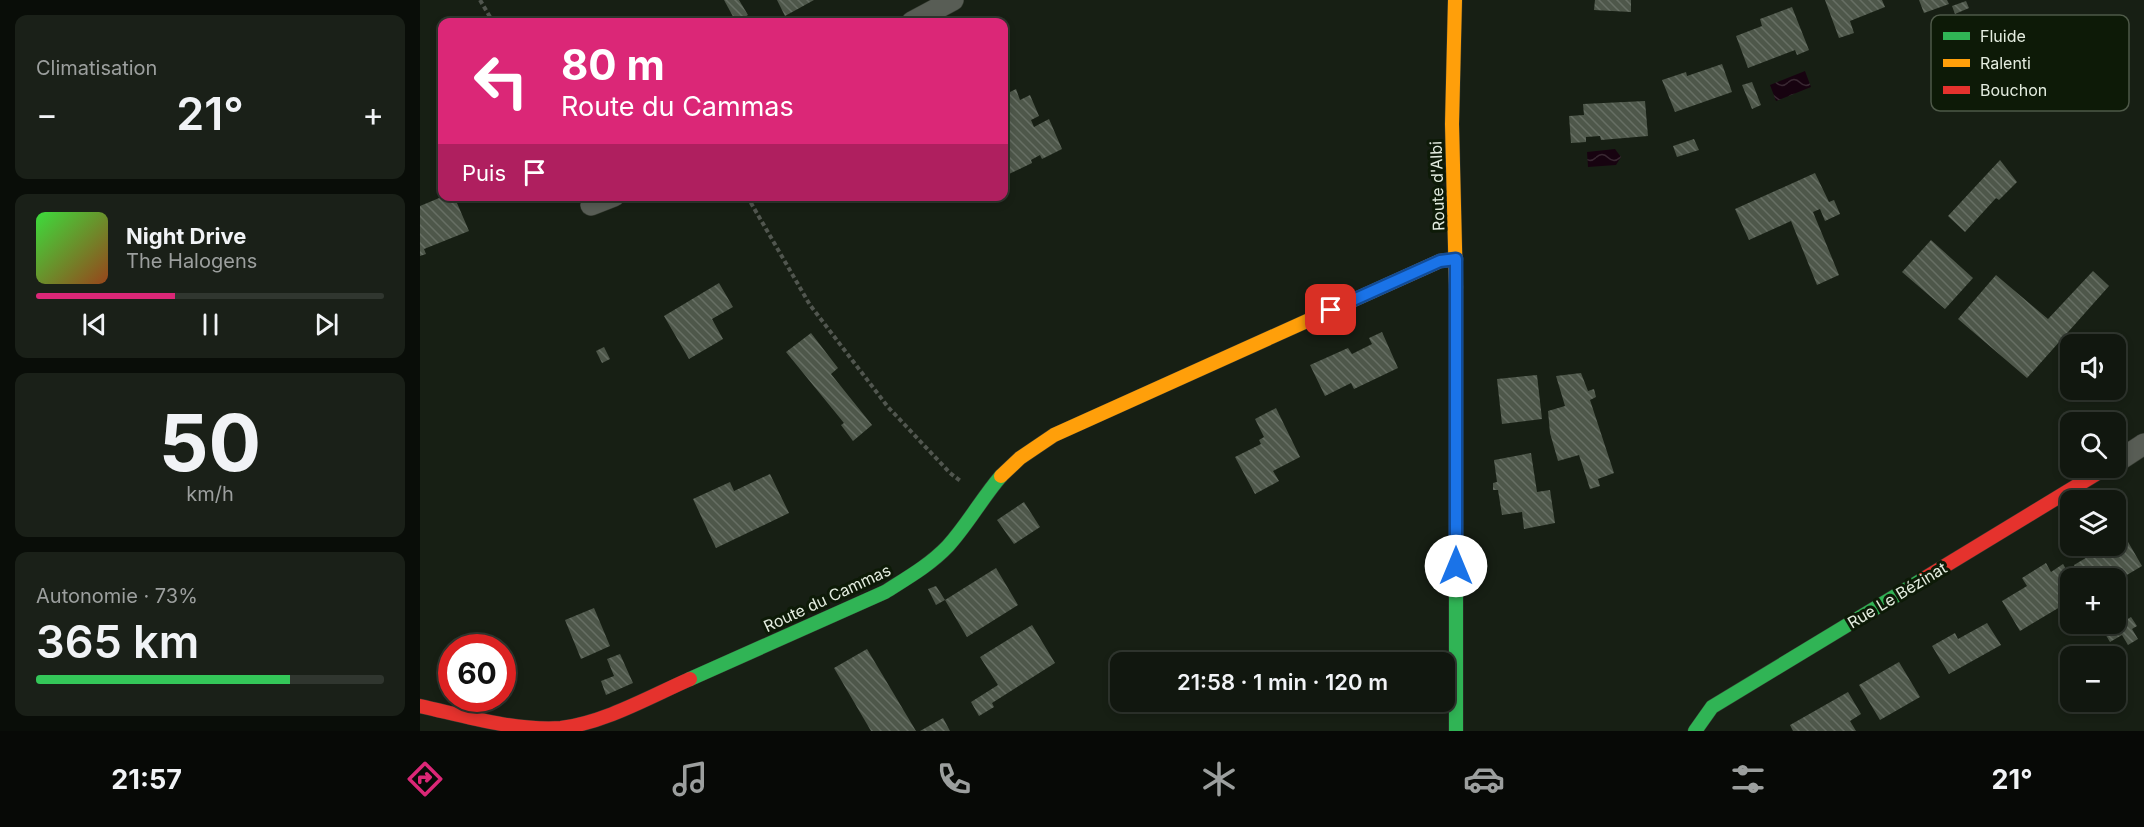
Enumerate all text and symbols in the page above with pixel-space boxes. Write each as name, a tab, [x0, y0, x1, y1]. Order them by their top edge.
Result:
legend	[1931, 15, 2129, 111]
text: Fluide	[1980, 26, 2026, 46]
text: 80 m	[561, 39, 665, 90]
icon: left	[462, 42, 540, 120]
text: Ralenti	[1980, 53, 2031, 73]
text: Climatisation	[36, 56, 157, 80]
text: Bouchon	[1980, 80, 2047, 100]
text: 21°	[176, 86, 244, 141]
text: Route du Cammas	[561, 90, 794, 123]
text: −	[36, 94, 58, 134]
text: +	[362, 94, 384, 134]
street label: Route d'Albi	[1425, 141, 1449, 231]
icon: arrive	[518, 156, 551, 189]
text: Puis	[462, 160, 506, 186]
text: Night Drive	[126, 223, 246, 249]
text: The Halogens	[126, 249, 257, 273]
pin	[1305, 284, 1356, 335]
icon: arrive	[1314, 293, 1347, 326]
icon: previous	[78, 308, 111, 341]
icon: pause	[194, 308, 227, 341]
icon: next	[310, 308, 343, 341]
map controls	[2060, 334, 2126, 712]
button: sound	[2060, 334, 2126, 400]
text: 50	[159, 395, 261, 490]
button: search	[2060, 412, 2126, 478]
text: km/h	[186, 482, 234, 506]
button: layers	[2060, 490, 2126, 556]
position arrow	[1424, 534, 1488, 598]
street label: Rue Le Bézinat	[1844, 557, 1950, 633]
street label: Route du Cammas	[760, 560, 894, 636]
button: +	[2060, 568, 2126, 634]
text: Autonomie · 73%	[36, 584, 198, 608]
text: 365 km	[36, 614, 199, 669]
speed limit sign: 60	[438, 634, 516, 712]
button: −	[2060, 646, 2126, 712]
text: 21:58 · 1 min · 120 m	[1177, 669, 1388, 695]
icon: directions	[404, 758, 446, 800]
icon: music	[669, 758, 711, 800]
icon: phone	[933, 758, 975, 800]
icon: climate	[1198, 758, 1240, 800]
icon: car	[1463, 758, 1505, 800]
icon: filters	[1727, 758, 1769, 800]
text: 21:57	[111, 763, 182, 796]
text: 21°	[1992, 763, 2033, 796]

